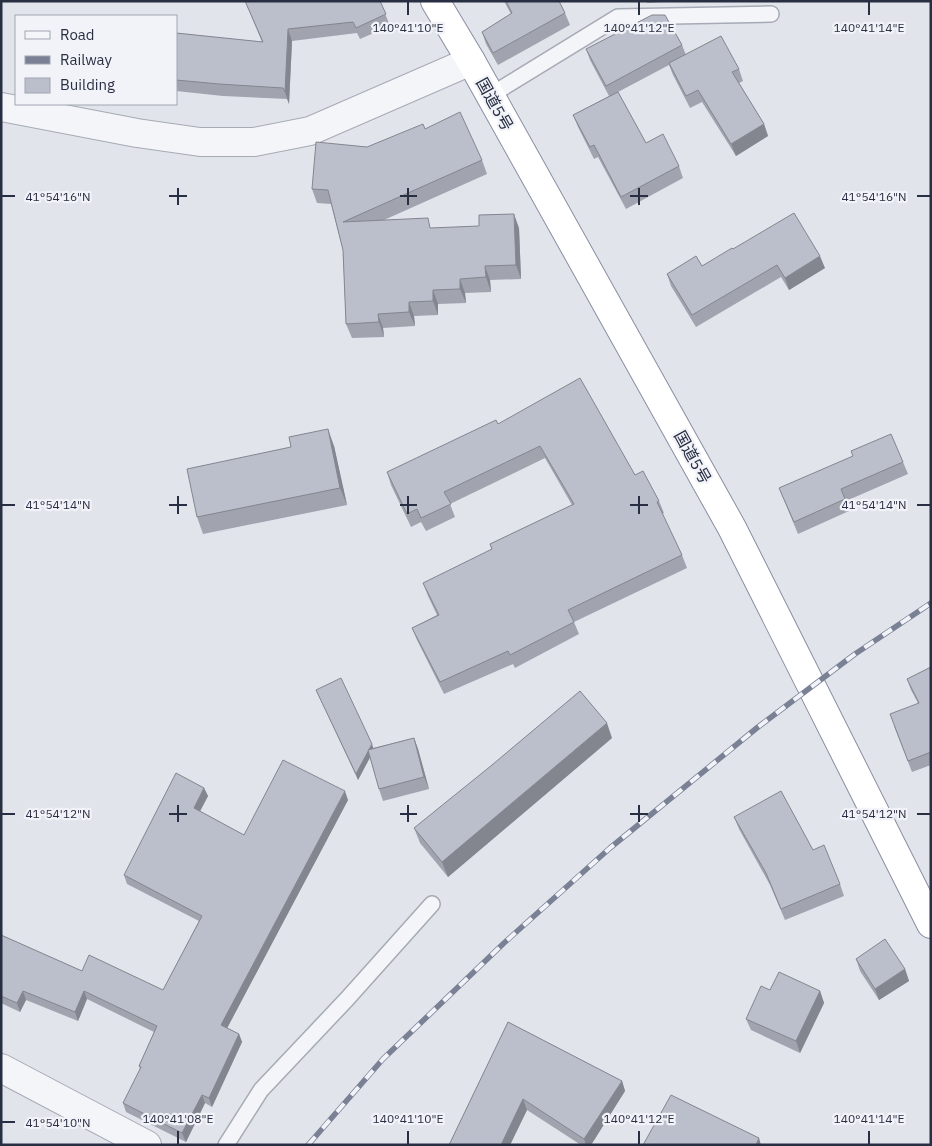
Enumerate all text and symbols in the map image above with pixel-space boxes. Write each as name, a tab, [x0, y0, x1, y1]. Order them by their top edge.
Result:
legend	[15, 15, 178, 105]
text: 140°41'10"E	[373, 20, 443, 35]
text: 140°41'12"E	[604, 20, 674, 35]
text: 140°41'14"E	[834, 20, 904, 35]
text: Road	[60, 25, 95, 44]
text: Railway	[60, 50, 113, 69]
street label: 国道5号	[472, 74, 518, 134]
text: Building	[60, 75, 115, 94]
text: 41°54'16"N	[25, 189, 91, 204]
text: 41°54'16"N	[841, 189, 907, 204]
street label: 国道5号	[670, 427, 716, 487]
text: 41°54'14"N	[25, 497, 91, 512]
text: 41°54'14"N	[841, 497, 907, 512]
text: 41°54'12"N	[25, 806, 91, 821]
text: 41°54'12"N	[841, 806, 907, 821]
text: 140°41'08"E	[143, 1111, 213, 1126]
text: 140°41'10"E	[373, 1111, 443, 1126]
text: 140°41'12"E	[604, 1111, 674, 1126]
text: 140°41'14"E	[834, 1111, 904, 1126]
text: 41°54'10"N	[25, 1115, 91, 1130]

